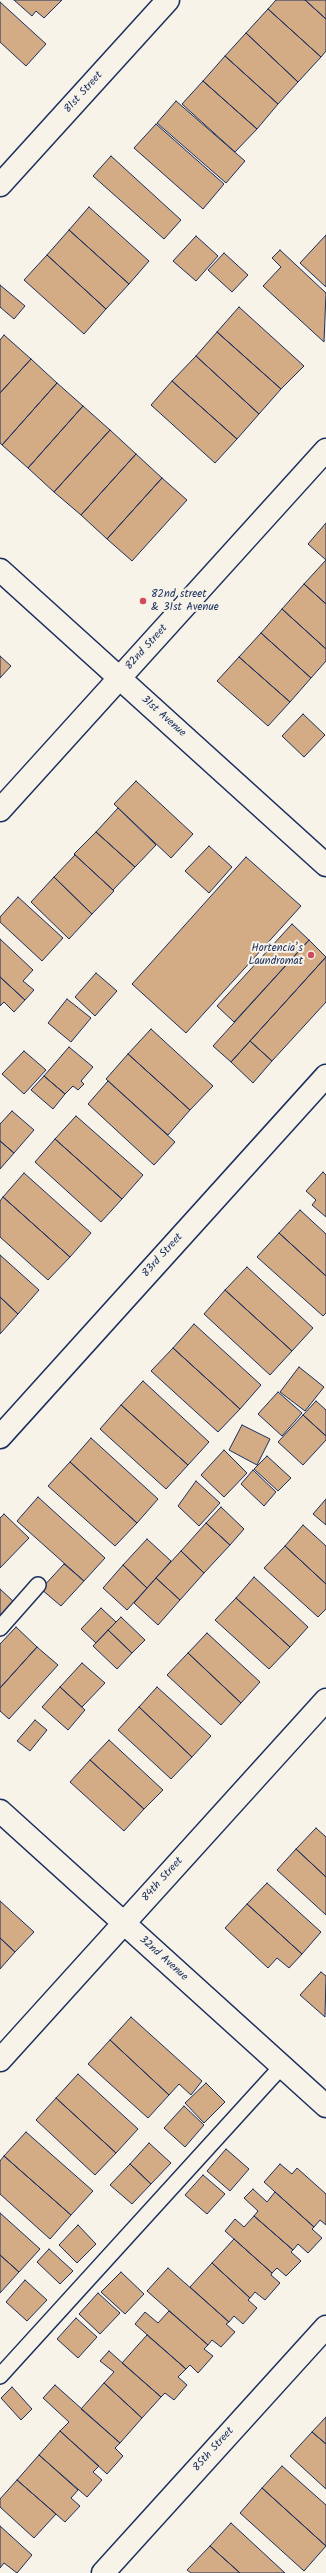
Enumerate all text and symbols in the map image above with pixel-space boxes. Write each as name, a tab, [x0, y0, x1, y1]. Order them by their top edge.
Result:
street label: 81st Street	[62, 70, 106, 116]
place label: 82nd street & 31st Avenue	[151, 588, 219, 614]
marker: 82nd street & 31st Avenue	[138, 596, 148, 606]
street label: 82nd Street	[123, 623, 171, 673]
street label: 31st Avenue	[138, 694, 188, 740]
place label: Hortencia’s Laundromat	[248, 942, 303, 968]
marker: Hortencia’s Laundromat	[306, 950, 316, 960]
street label: 83rd Street	[140, 1231, 186, 1281]
street label: 84th Street	[140, 1855, 186, 1905]
street label: 32nd Avenue	[136, 1934, 190, 1984]
street label: 85th Street	[191, 2425, 237, 2475]

